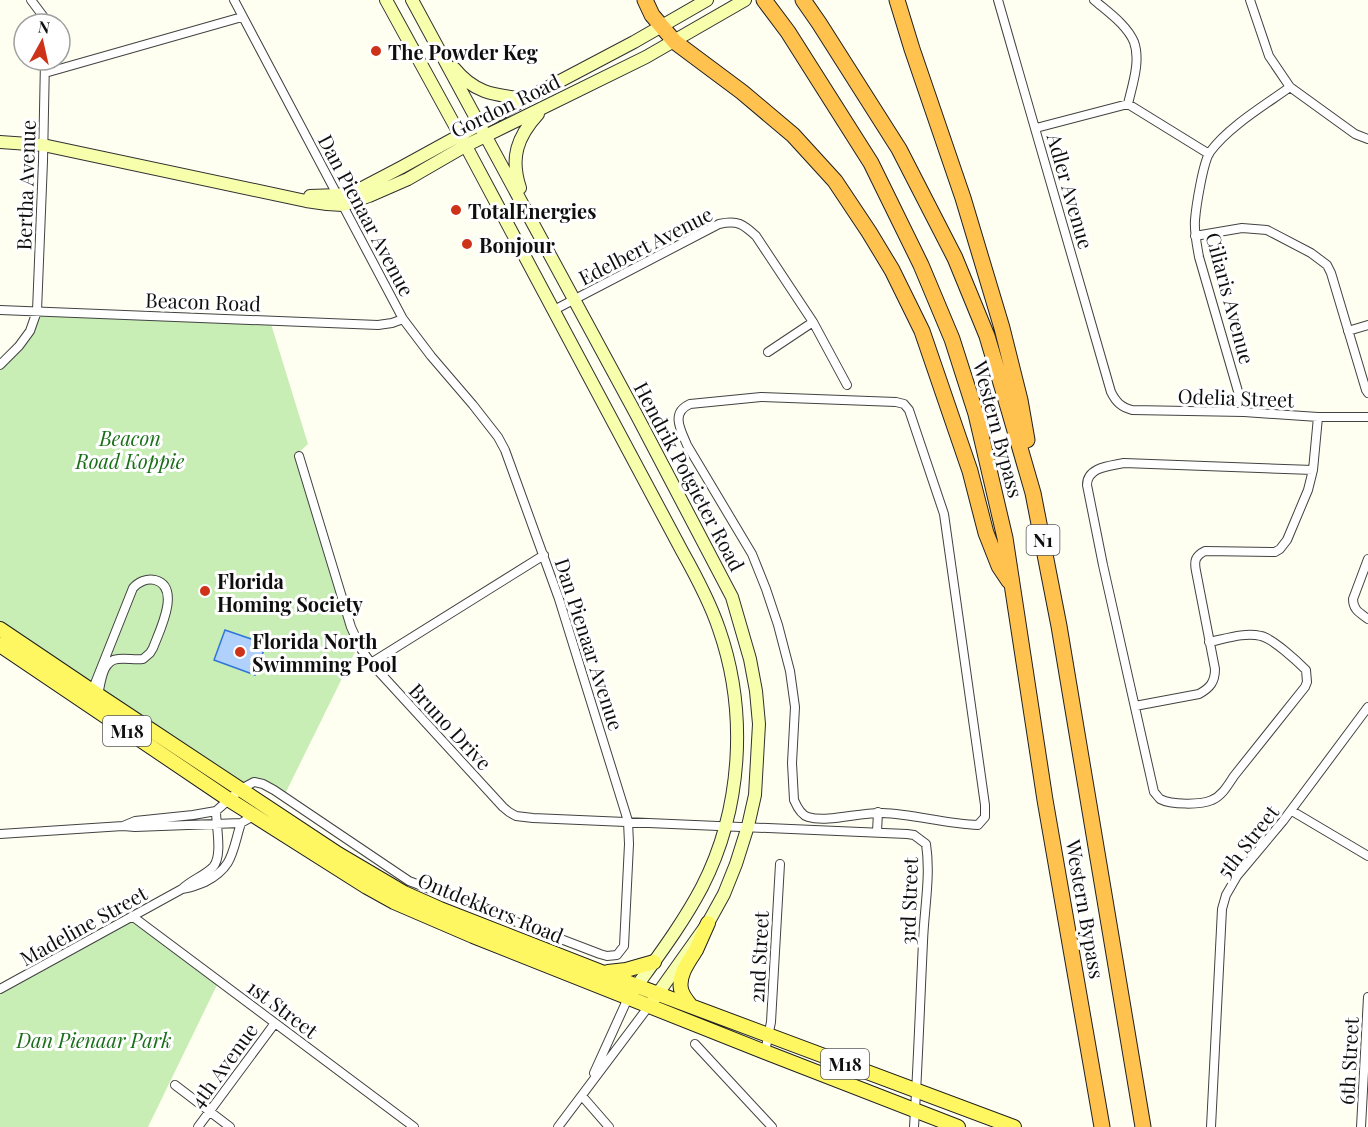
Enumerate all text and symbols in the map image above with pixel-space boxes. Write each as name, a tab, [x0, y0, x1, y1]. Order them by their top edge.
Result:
north arrow	[12, 12, 72, 72]
text: N	[37, 15, 52, 38]
place label: The Powder Keg	[388, 38, 538, 65]
marker: The Powder Keg	[369, 44, 383, 58]
street label: Gordon Road	[446, 67, 565, 143]
street label: Bertha Avenue	[9, 119, 41, 251]
street label: Dan Pienaar Avenue	[313, 129, 421, 301]
street label: Adler Avenue	[1041, 129, 1100, 252]
place label: TotalEnergies	[468, 197, 596, 224]
street label: Edelbert Avenue	[573, 200, 717, 290]
marker: TotalEnergies	[449, 203, 463, 217]
street label: Ciliaris Avenue	[1200, 229, 1262, 367]
place label: Bonjour	[479, 231, 555, 258]
marker: Bonjour	[460, 237, 474, 251]
street label: Beacon Road	[145, 285, 262, 317]
street label: Western Bypass	[968, 357, 1030, 500]
street label: Hendrik Potgieter Road	[629, 377, 752, 576]
street label: Odelia Street	[1177, 381, 1296, 413]
park label: Beacon Road Koppie	[75, 424, 185, 474]
road number: N1	[1026, 525, 1060, 555]
street label: Dan Pienaar Avenue	[549, 554, 631, 734]
place label: Florida Homing Society	[217, 567, 363, 617]
marker: Florida Homing Society	[198, 584, 212, 598]
place label: Florida North Swimming Pool	[252, 627, 397, 677]
marker: Florida North Swimming Pool	[233, 645, 247, 659]
street label: Bruno Drive	[404, 677, 498, 775]
road number: M18	[103, 716, 151, 746]
street label: 5th Street	[1210, 798, 1285, 883]
street label: Western Bypass	[1060, 836, 1111, 981]
street label: 3rd Street	[893, 856, 923, 945]
street label: Ontdekkers Road	[414, 865, 568, 949]
street label: Madeline Street	[15, 878, 152, 971]
street label: 2nd Street	[742, 910, 774, 1004]
street label: 1st Street	[242, 973, 325, 1044]
street label: 6th Street	[1332, 1016, 1364, 1106]
street label: 4th Avenue	[183, 1017, 263, 1113]
park label: Dan Pienaar Park	[16, 1026, 171, 1053]
road number: M18	[821, 1049, 869, 1079]

